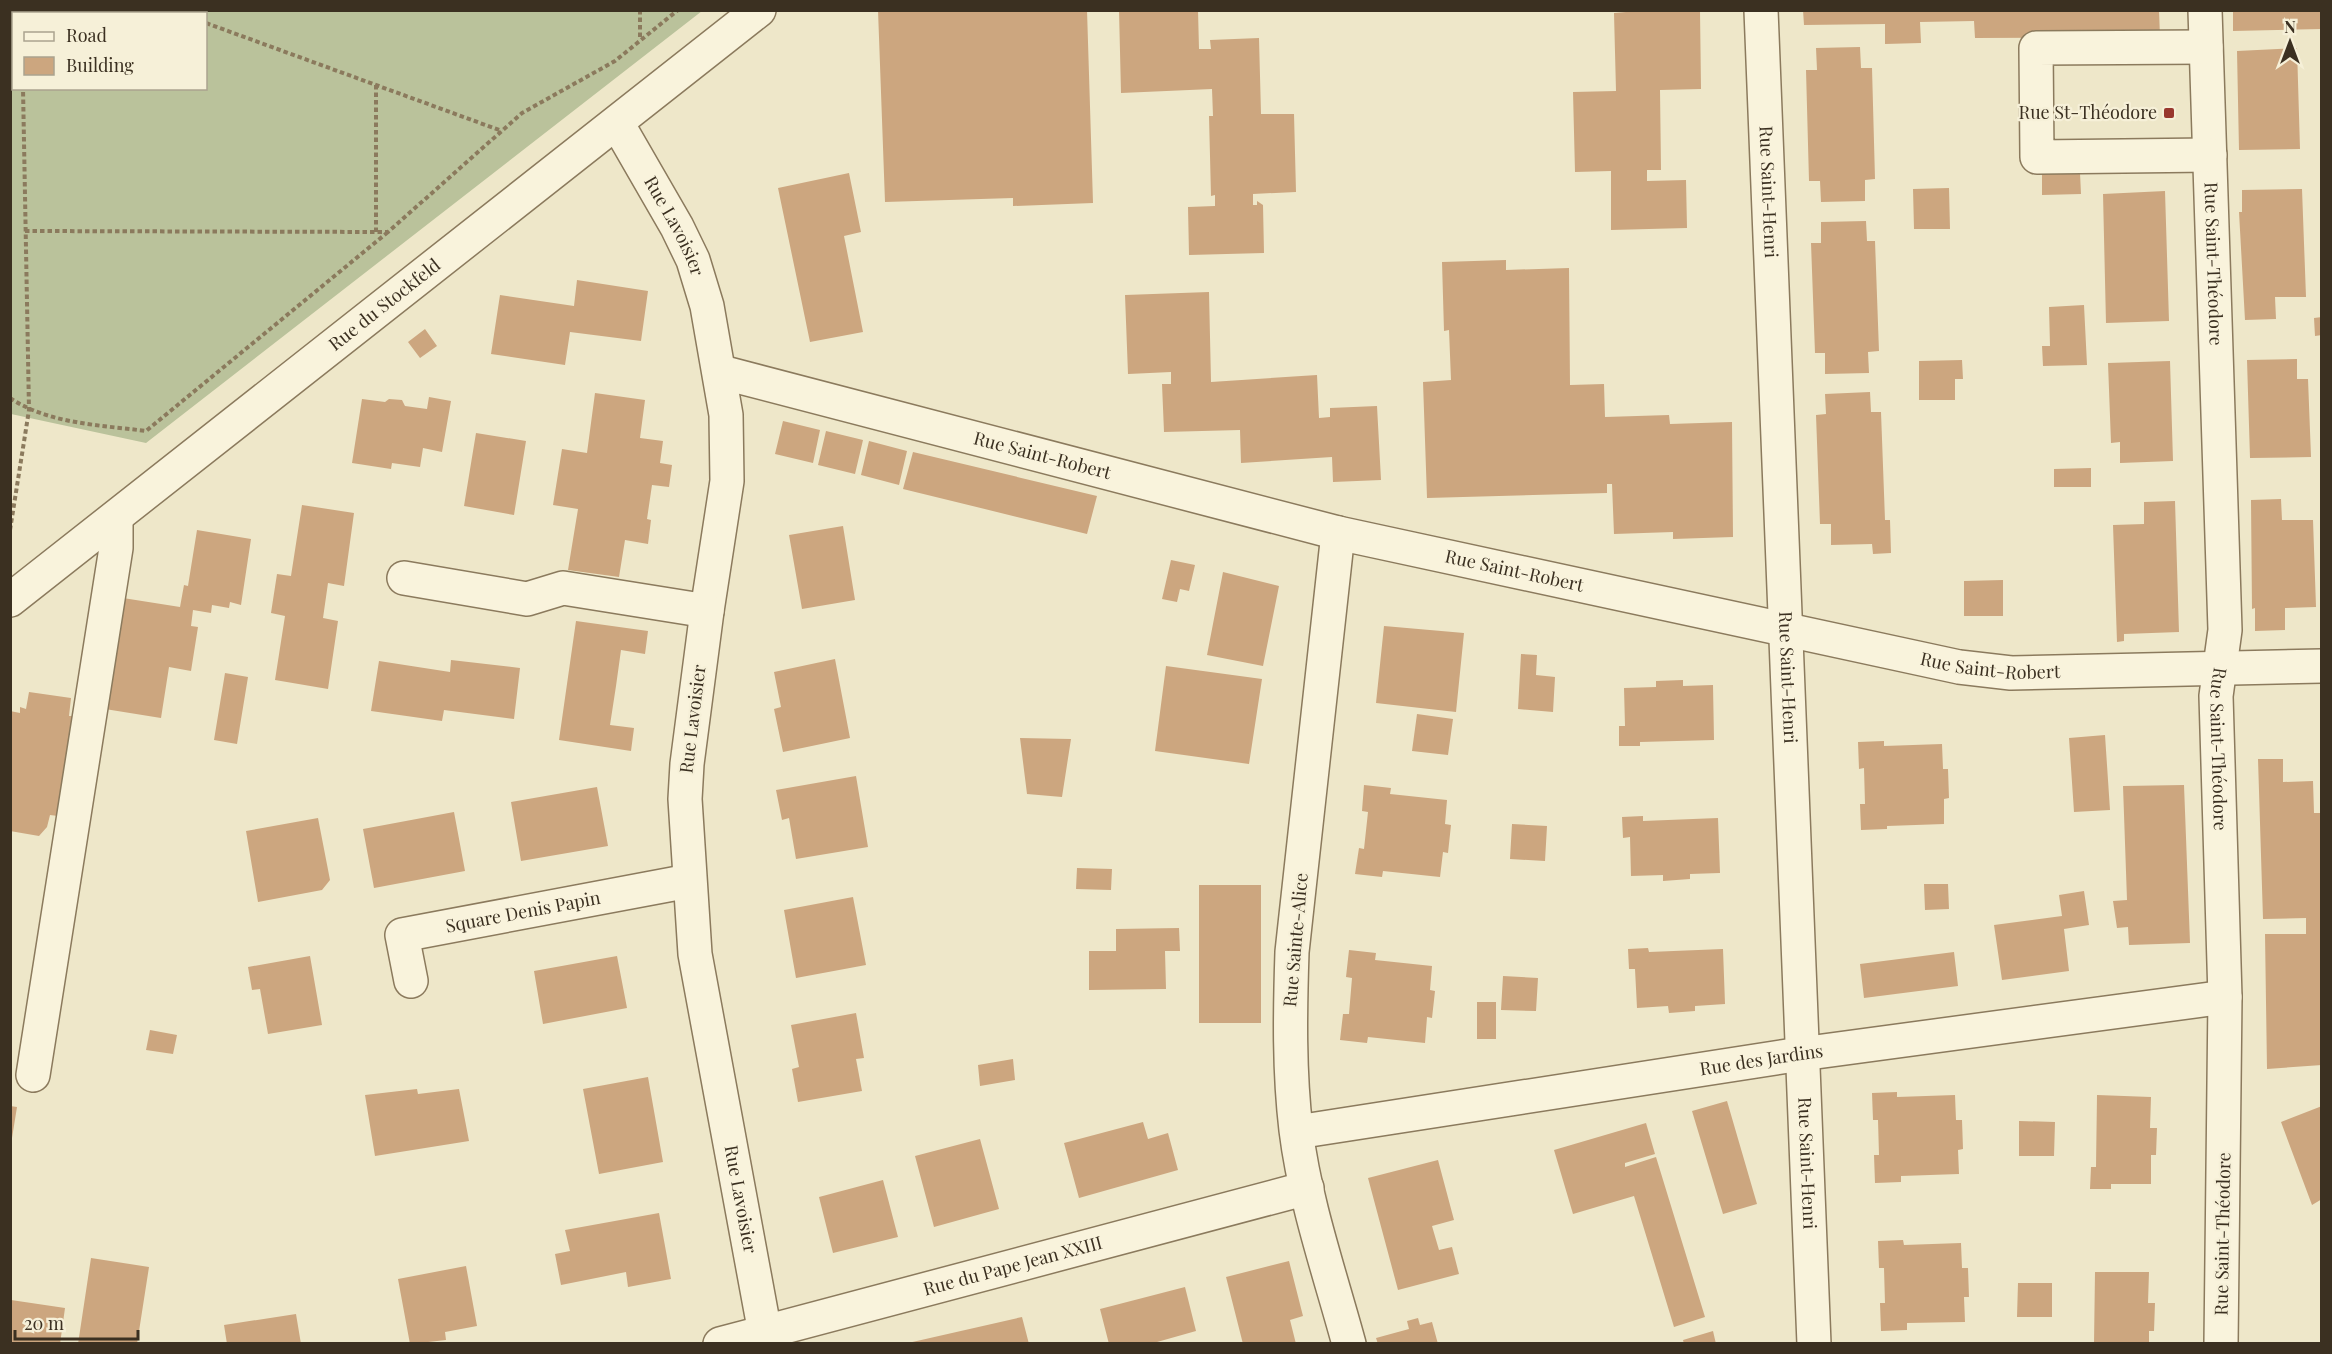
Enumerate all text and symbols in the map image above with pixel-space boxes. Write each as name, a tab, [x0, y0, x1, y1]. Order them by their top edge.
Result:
legend	[12, 12, 207, 90]
north arrow	[2260, 12, 2320, 72]
text: N	[2284, 16, 2296, 37]
text: Road	[66, 23, 107, 47]
text: Building	[66, 53, 134, 77]
place label: Rue St-Théodore	[2019, 100, 2157, 124]
marker: Rue St-Théodore	[2162, 106, 2176, 120]
street label: Rue Saint-Henri	[1755, 125, 1784, 258]
street label: Rue Lavoisier	[639, 171, 710, 278]
street label: Rue Saint-Théodore	[2200, 182, 2229, 346]
street label: Rue du Stockfeld	[323, 252, 445, 356]
street label: Rue Saint-Robert	[971, 425, 1114, 484]
street label: Rue Saint-Robert	[1443, 543, 1587, 597]
street label: Rue Saint-Henri	[1774, 611, 1803, 744]
street label: Rue Saint-Robert	[1918, 646, 2061, 685]
street label: Rue Lavoisier	[673, 663, 711, 775]
street label: Rue Saint-Théodore	[2205, 666, 2233, 831]
street label: Rue Sainte-Alice	[1277, 872, 1313, 1008]
street label: Square Denis Papin	[443, 885, 602, 938]
street label: Rue des Jardins	[1698, 1038, 1825, 1081]
street label: Rue Saint-Henri	[1793, 1096, 1822, 1230]
street label: Rue Lavoisier	[720, 1143, 763, 1255]
street label: Rue Saint-Théodore	[2209, 1152, 2235, 1316]
street label: Rue du Pape Jean XXIII	[920, 1230, 1105, 1300]
scale bar	[15, 1303, 138, 1341]
text: 20 m	[24, 1311, 64, 1335]

